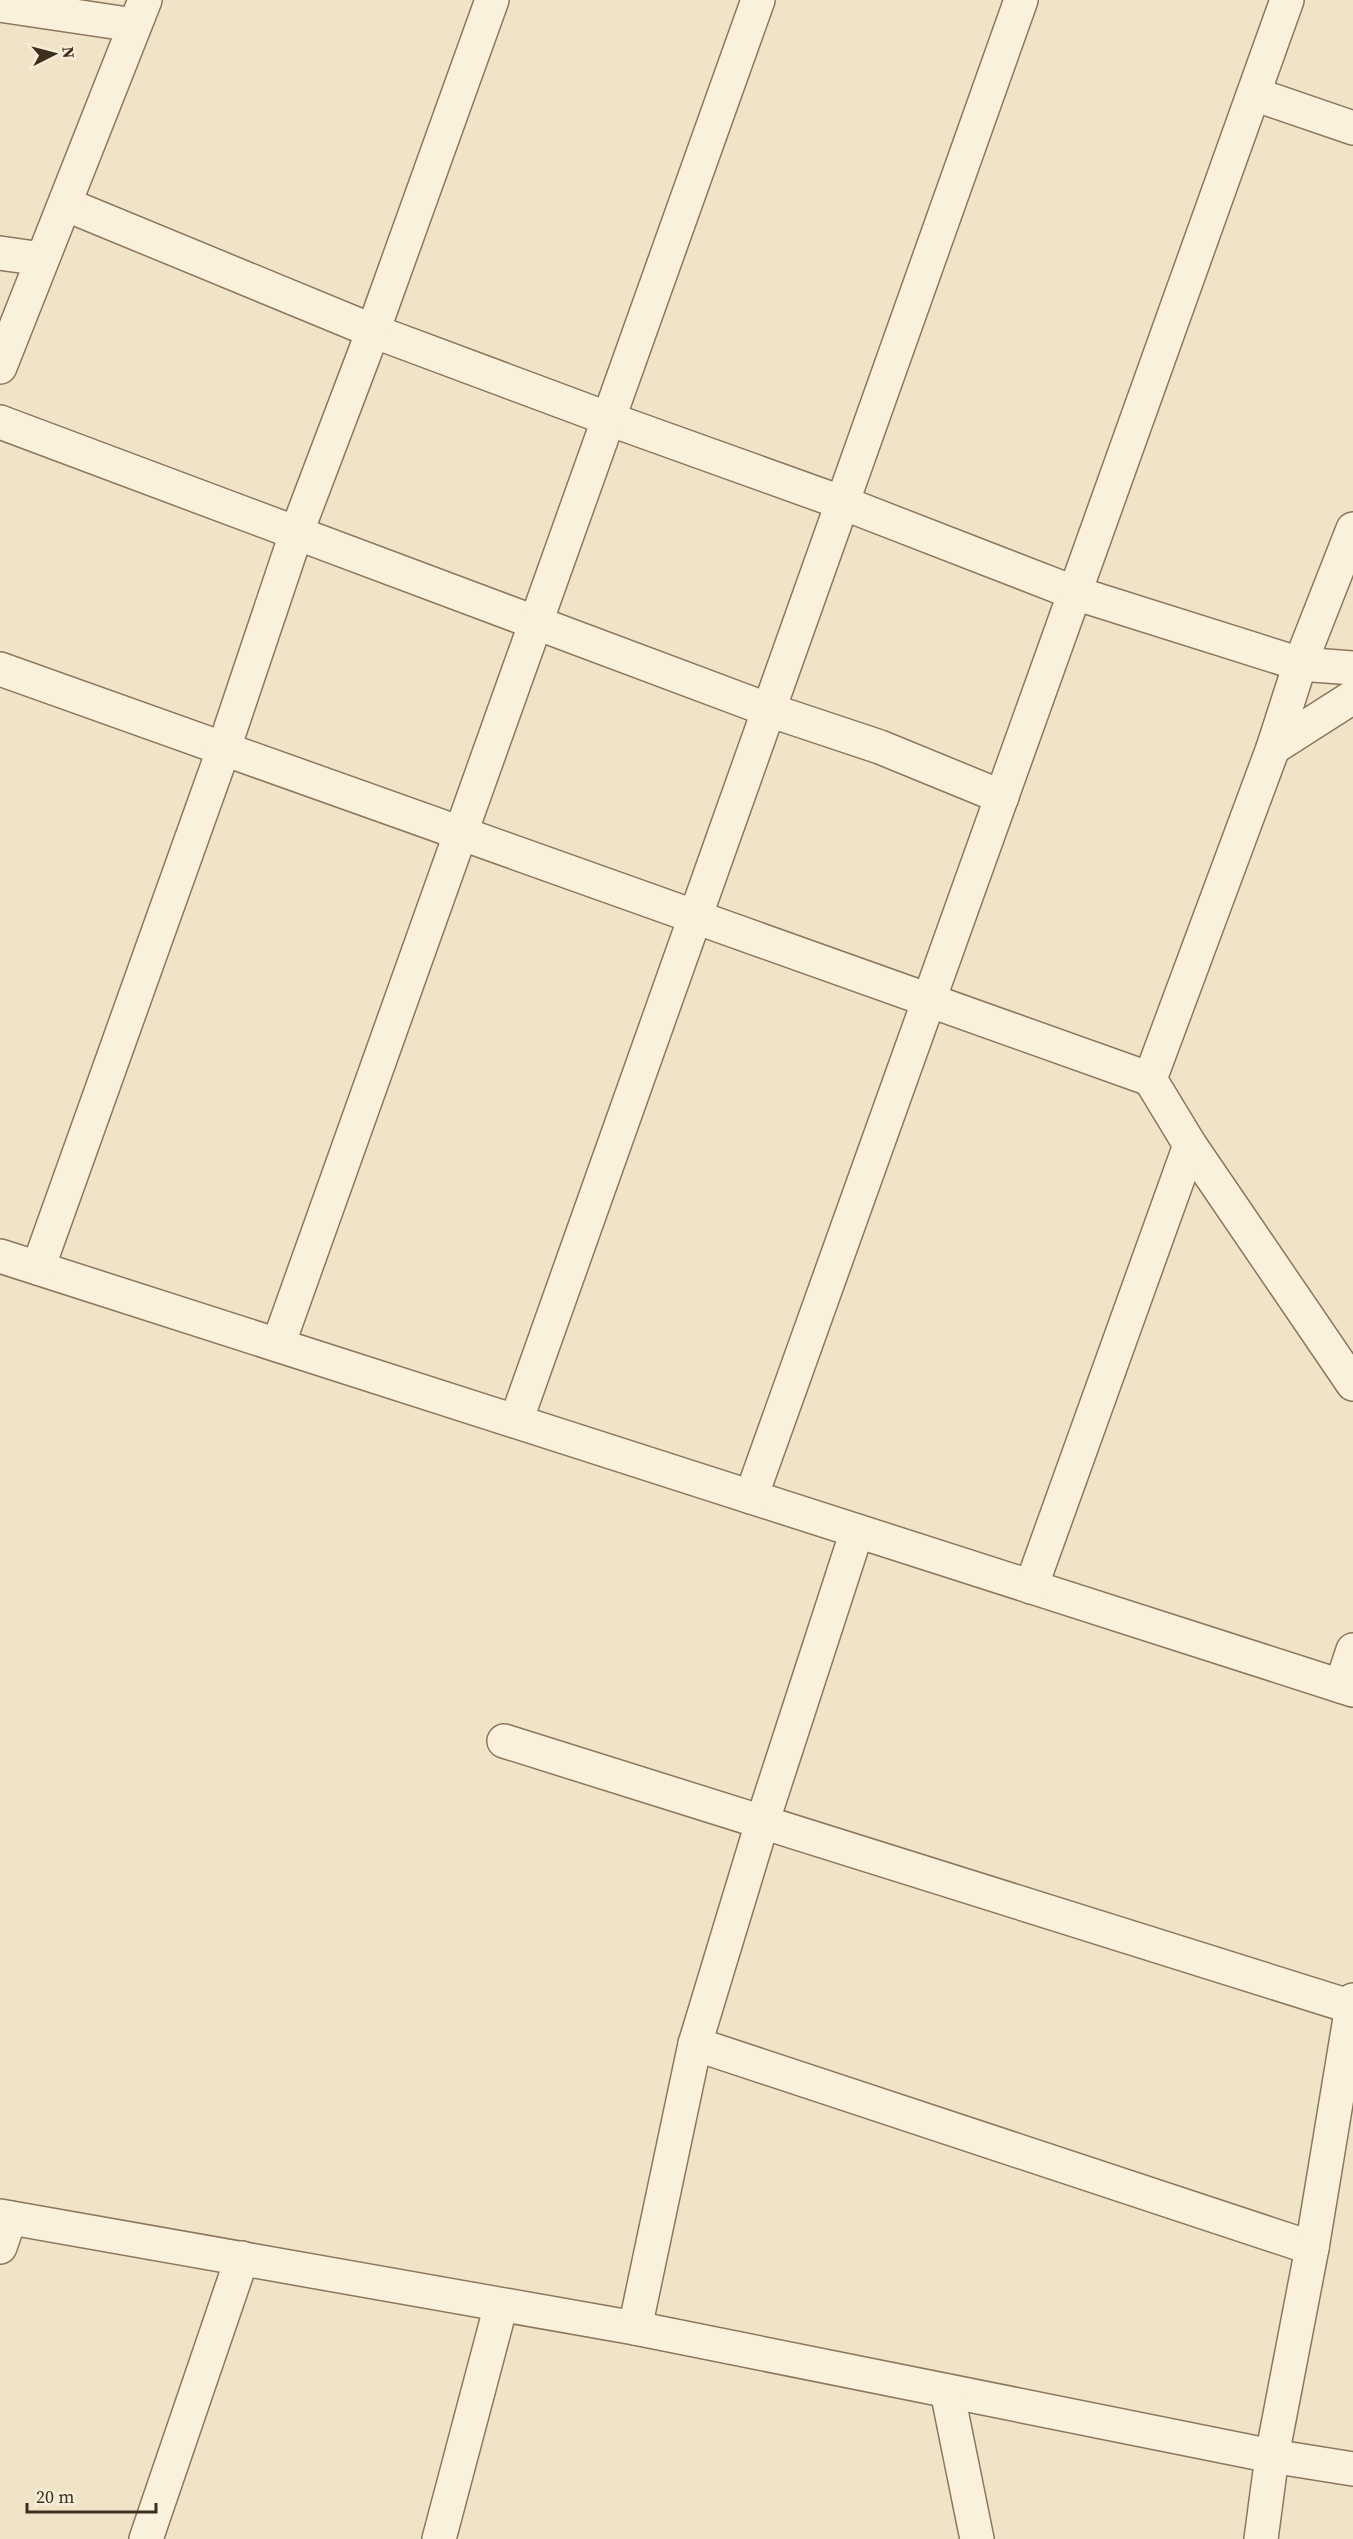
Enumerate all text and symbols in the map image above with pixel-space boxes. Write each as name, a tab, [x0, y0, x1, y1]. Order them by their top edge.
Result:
north arrow	[24, 24, 84, 84]
text: N	[57, 45, 81, 60]
scale bar	[27, 2476, 156, 2514]
text: 20 m	[36, 2484, 74, 2509]

